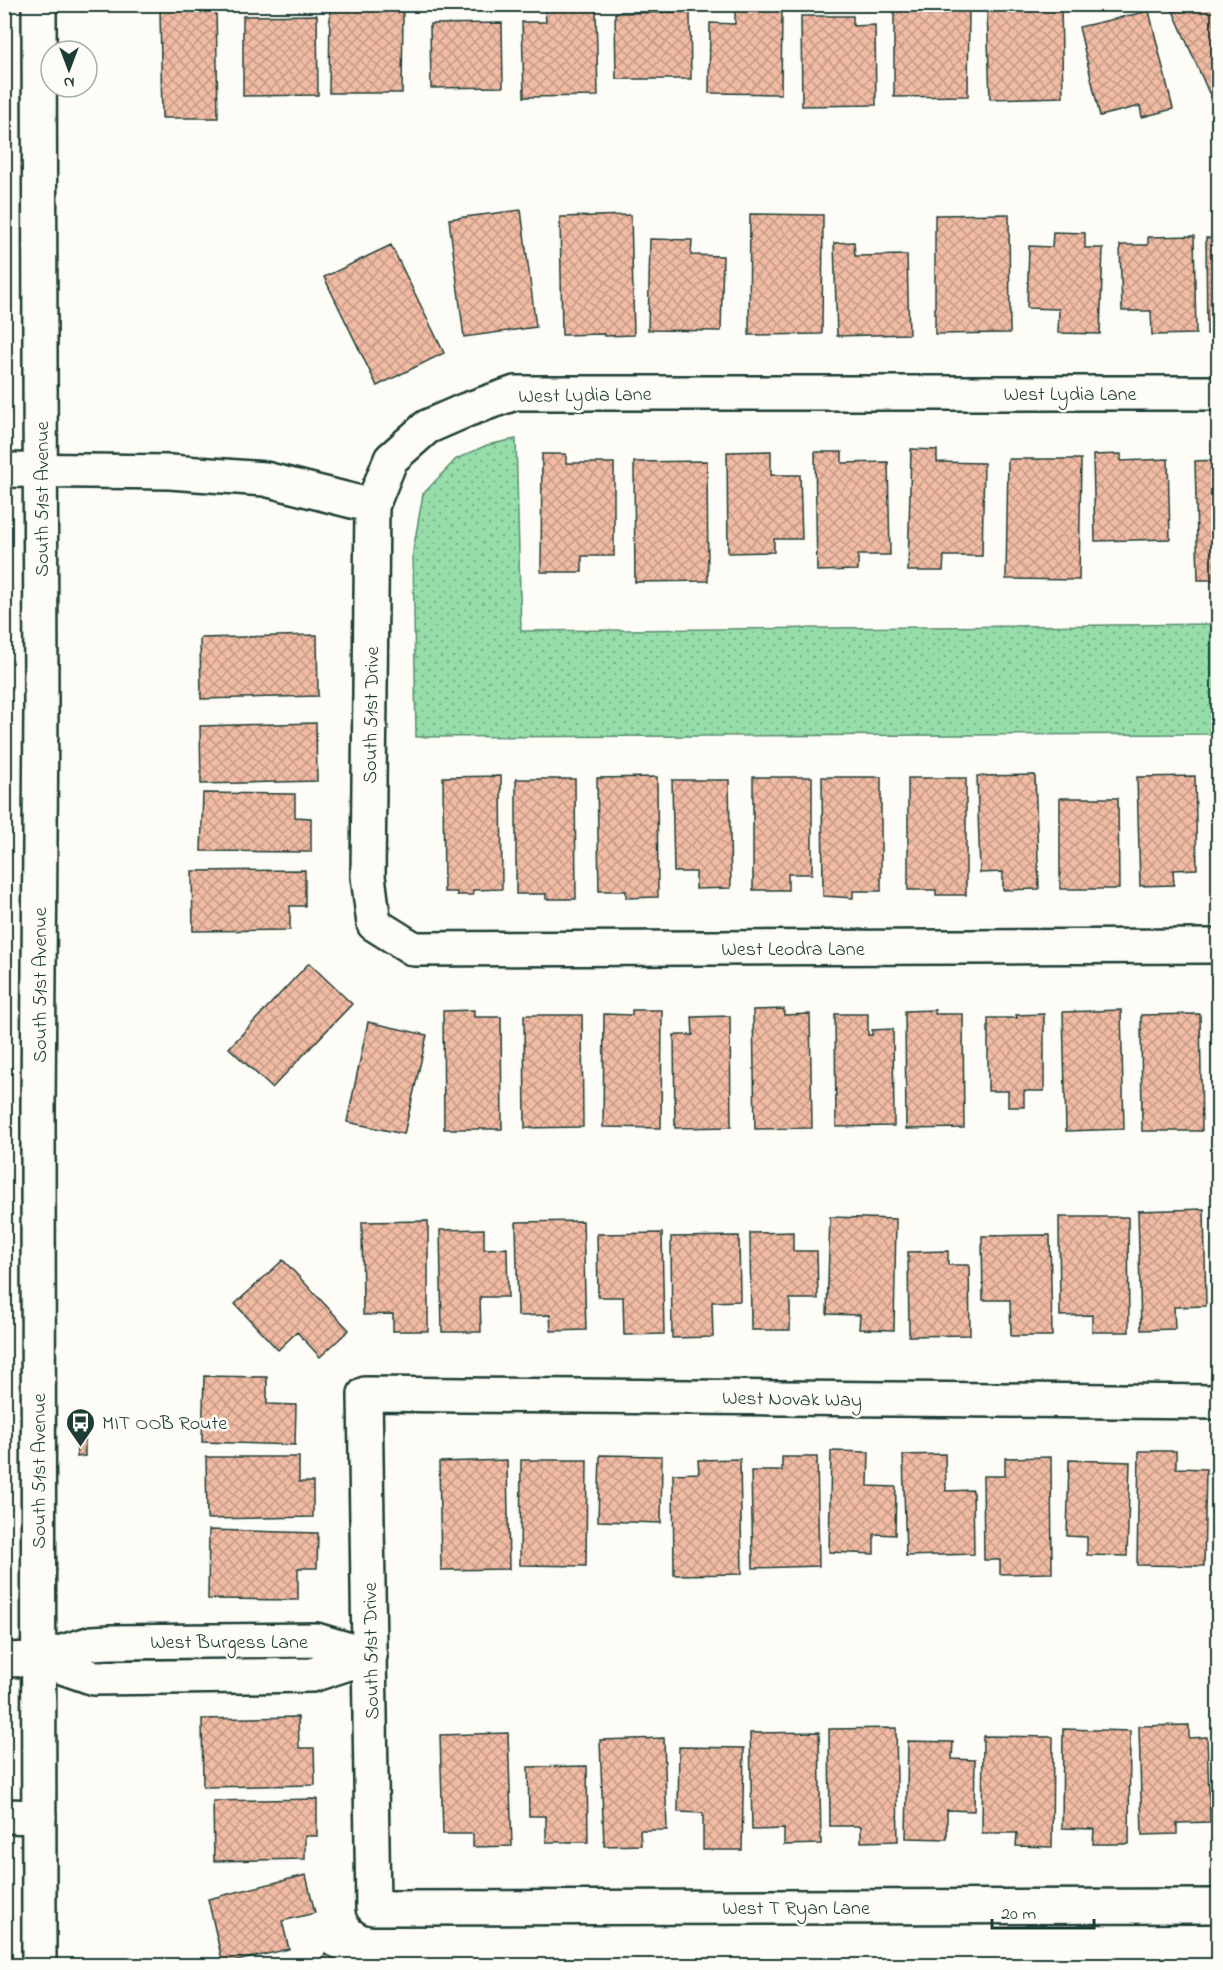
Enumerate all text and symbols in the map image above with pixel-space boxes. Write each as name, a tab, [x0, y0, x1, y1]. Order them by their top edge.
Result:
north arrow	[39, 39, 99, 99]
text: N	[63, 70, 74, 94]
street label: West Lydia Lane	[518, 381, 652, 412]
street label: West Lydia Lane	[1003, 381, 1137, 410]
street label: South 51st Avenue	[29, 421, 58, 577]
street label: South 51st Drive	[357, 646, 388, 784]
street label: South 51st Avenue	[27, 907, 56, 1063]
street label: West Leodra Lane	[721, 936, 865, 965]
street label: West Novak Way	[722, 1385, 862, 1416]
street label: South 51st Avenue	[26, 1393, 55, 1549]
bus stop icon: MIT OOB Route	[65, 1406, 97, 1448]
place label: MIT OOB Route	[102, 1410, 227, 1439]
street label: South 51st Drive	[357, 1582, 388, 1720]
street label: West Burgess Lane	[150, 1629, 308, 1659]
scale bar	[992, 1892, 1094, 1930]
street label: West T Ryan Lane	[722, 1895, 870, 1924]
text: 20 m	[1001, 1902, 1036, 1928]

